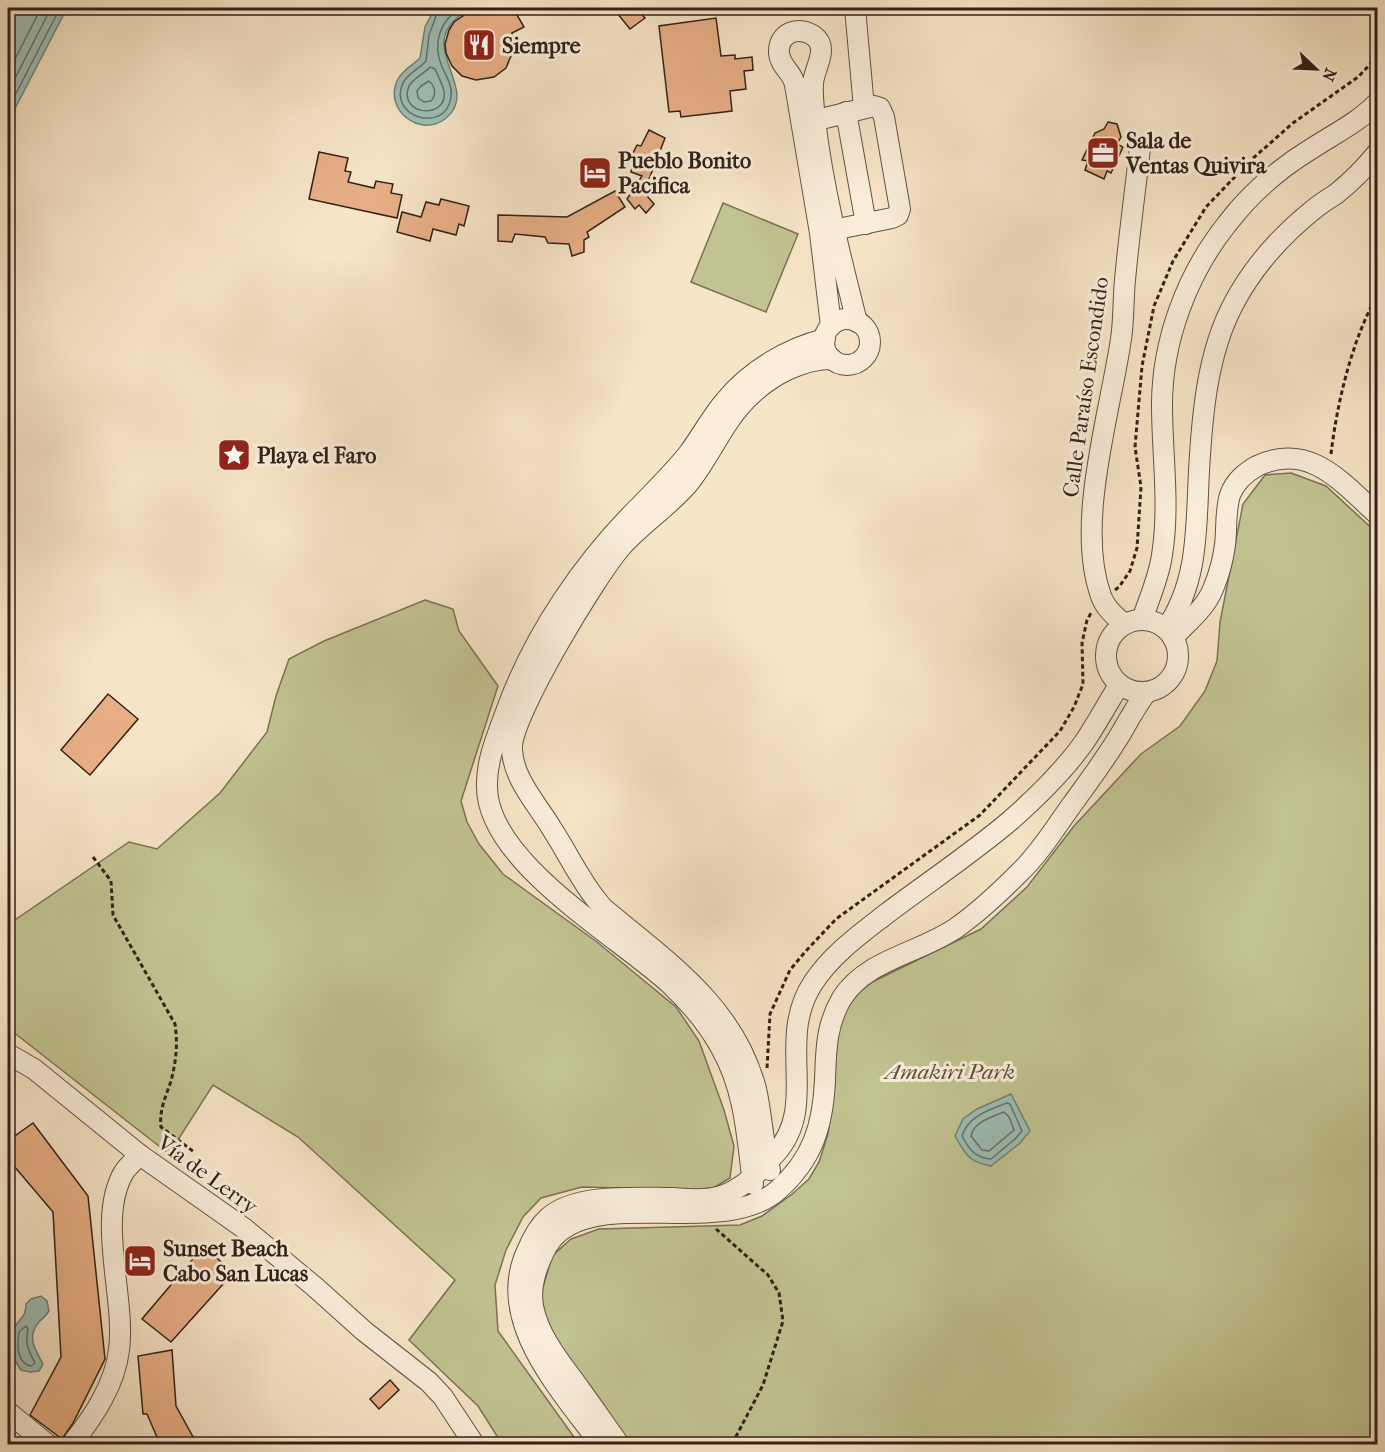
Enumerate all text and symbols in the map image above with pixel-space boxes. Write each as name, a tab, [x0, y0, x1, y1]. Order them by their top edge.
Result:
restaurant icon: Siempre	[461, 27, 497, 63]
place label: Siempre	[502, 33, 581, 59]
north arrow	[1286, 39, 1346, 99]
text: N	[1318, 65, 1340, 85]
place label: Sala de Ventas Quivira	[1125, 128, 1267, 179]
office icon: Sala de Ventas Quivira	[1085, 135, 1121, 171]
place label: Pueblo Bonito Pacifica	[618, 148, 751, 199]
hotel icon: Pueblo Bonito Pacifica	[577, 155, 613, 191]
street label: Calle Paraíso Escondido	[1058, 275, 1114, 499]
place icon: Playa el Faro	[216, 437, 252, 473]
place label: Playa el Faro	[257, 443, 376, 469]
park label: Amakiri Park	[882, 1059, 1015, 1085]
street label: Vía de Lerry	[151, 1129, 264, 1221]
place label: Sunset Beach Cabo San Lucas	[163, 1236, 308, 1287]
hotel icon: Sunset Beach Cabo San Lucas	[122, 1243, 158, 1279]

